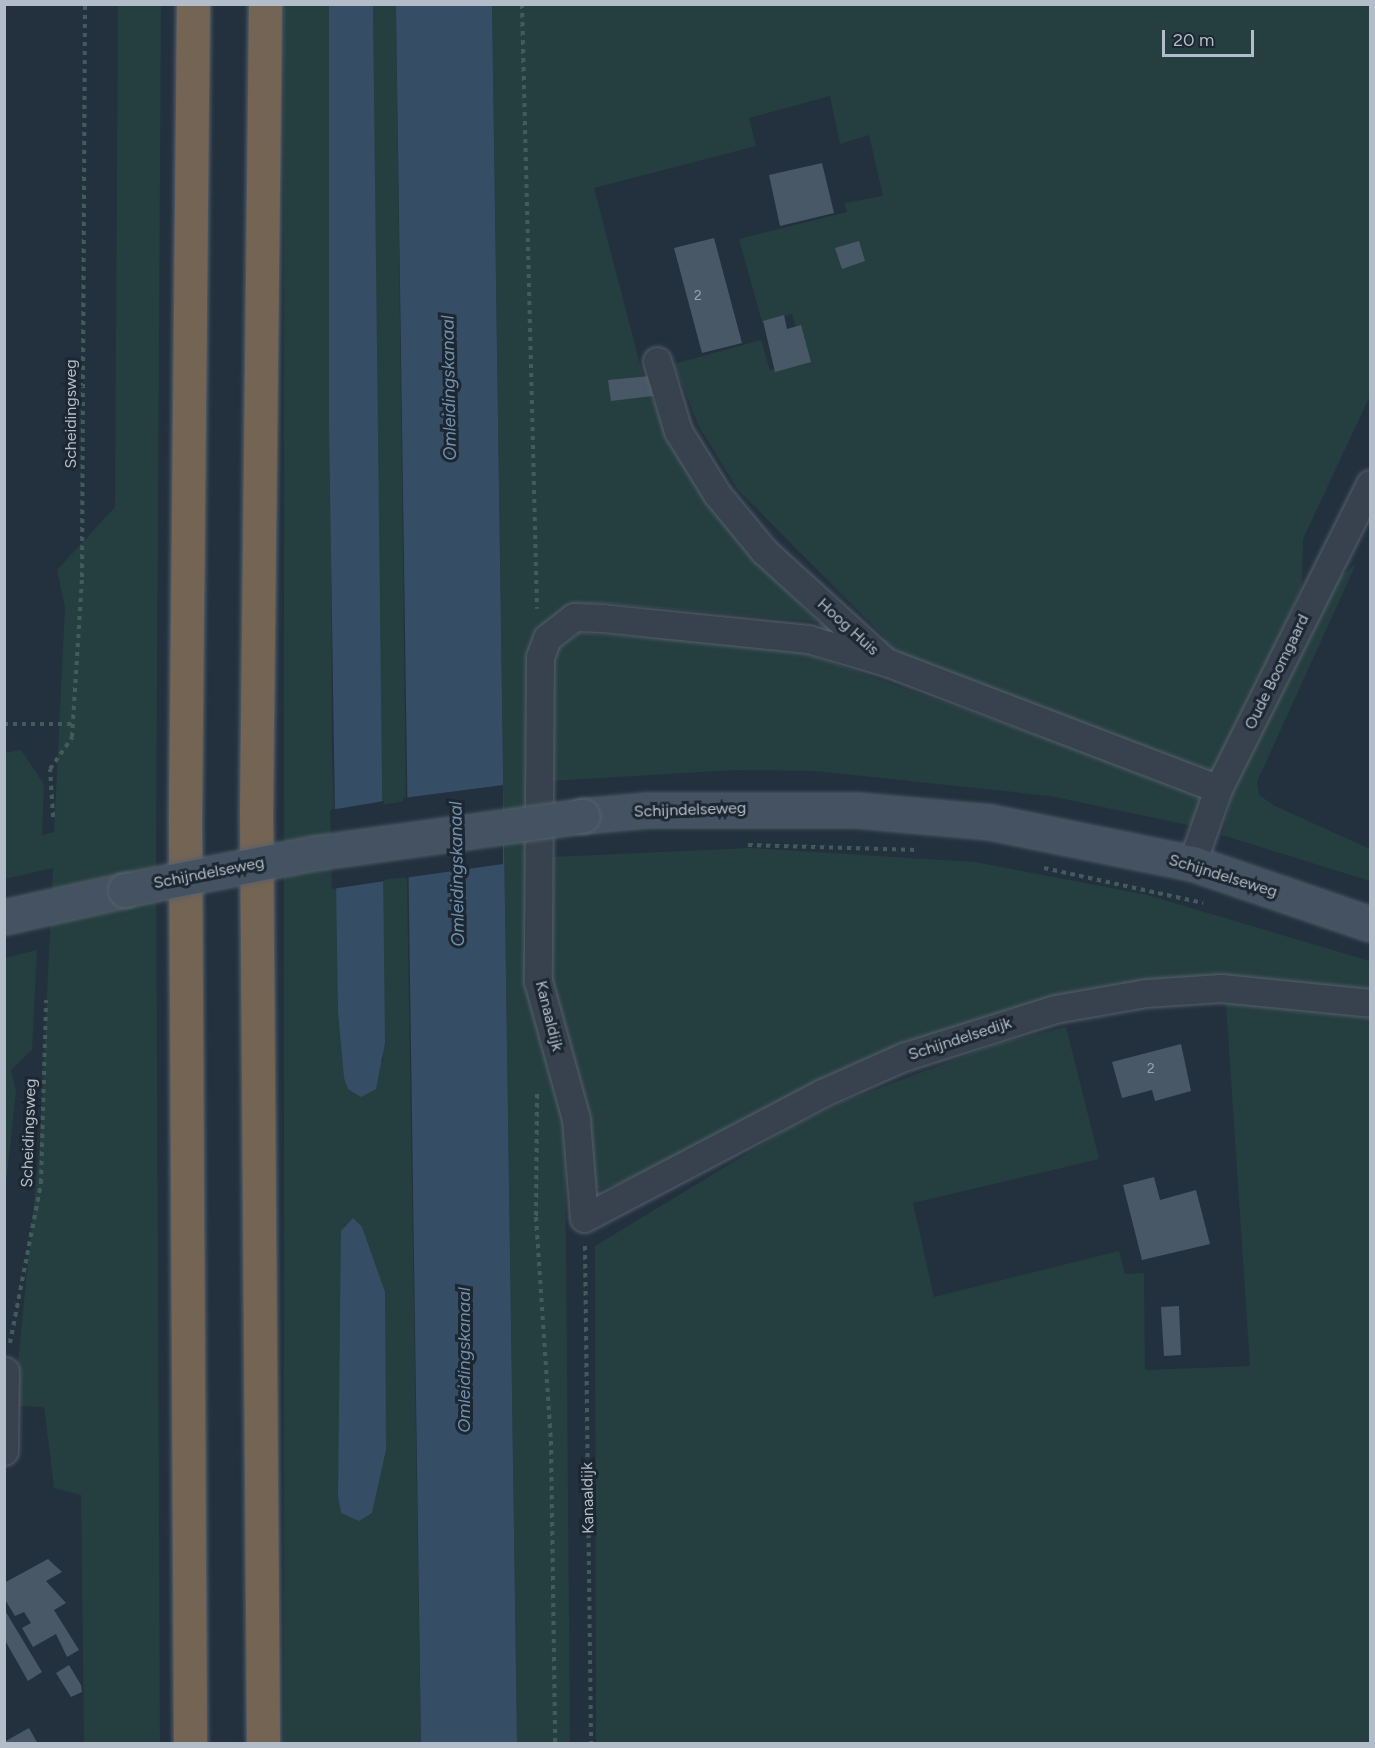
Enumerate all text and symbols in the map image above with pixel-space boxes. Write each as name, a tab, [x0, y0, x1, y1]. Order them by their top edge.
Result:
scale bar	[1165, 18, 1256, 56]
text: 20 m	[1173, 29, 1214, 51]
house number: 2	[694, 288, 702, 304]
water label: Omleidingskanaal	[437, 315, 461, 461]
street label: Scheidingsweg	[61, 359, 81, 469]
street label: Hoog Huis	[813, 594, 883, 660]
street label: Oude Boomgaard	[1241, 611, 1313, 733]
street label: Schijndelseweg	[633, 798, 747, 822]
water label: Omleidingskanaal	[445, 801, 469, 947]
street label: Schijndelseweg	[1166, 850, 1280, 902]
street label: Schijndelseweg	[152, 853, 266, 893]
street label: Kanaaldijk	[531, 979, 567, 1053]
street label: Schijndelsedijk	[906, 1013, 1014, 1065]
house number: 2	[1147, 1061, 1155, 1077]
street label: Scheidingsweg	[18, 1078, 40, 1188]
water label: Omleidingskanaal	[453, 1287, 475, 1433]
street label: Kanaaldijk	[578, 1462, 598, 1534]

